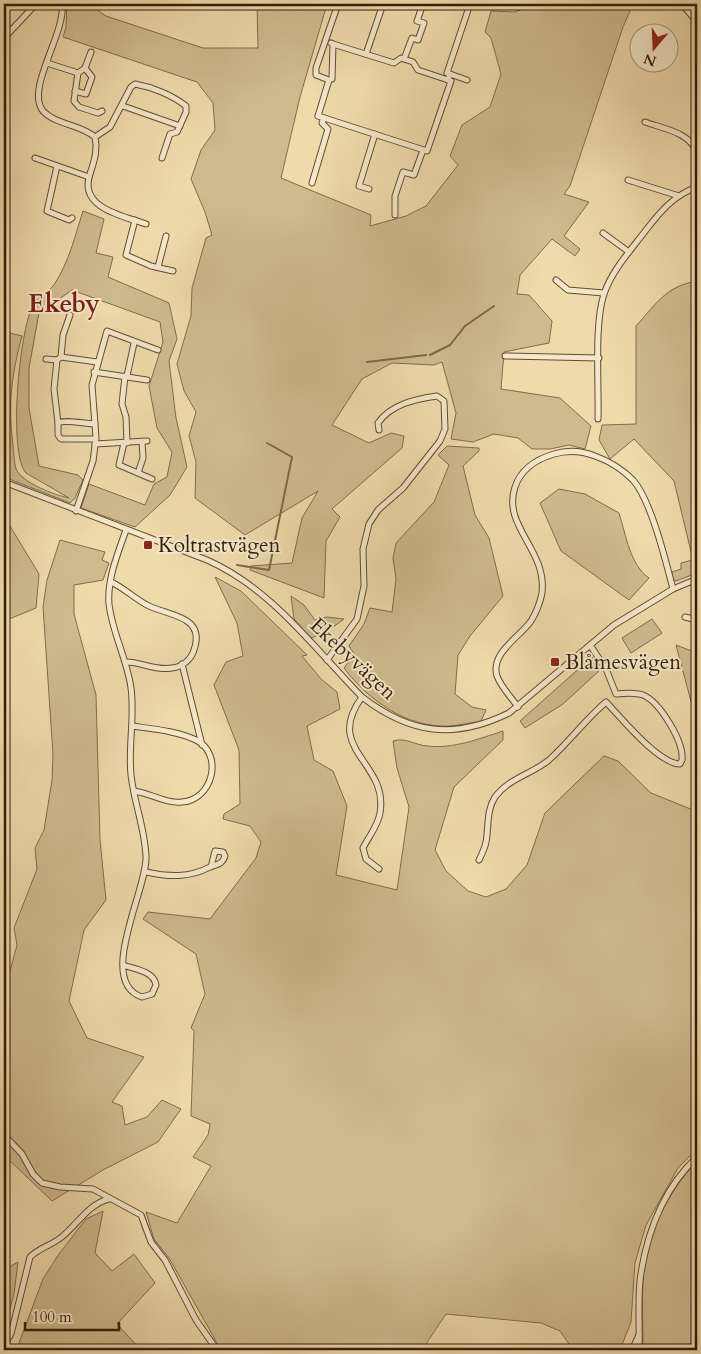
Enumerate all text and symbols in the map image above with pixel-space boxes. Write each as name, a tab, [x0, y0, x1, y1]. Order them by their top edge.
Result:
north arrow	[628, 22, 678, 72]
text: N	[641, 49, 659, 71]
district label: Ekeby	[28, 286, 100, 321]
place label: Koltrastvägen	[158, 531, 281, 560]
marker: Koltrastvägen	[142, 539, 154, 551]
street label: Ekebyvägen	[303, 611, 403, 707]
place label: Blåmesvägen	[565, 648, 681, 677]
marker: Blåmesvägen	[549, 656, 561, 668]
scale bar	[25, 1299, 119, 1331]
text: 100 m	[32, 1307, 72, 1327]

